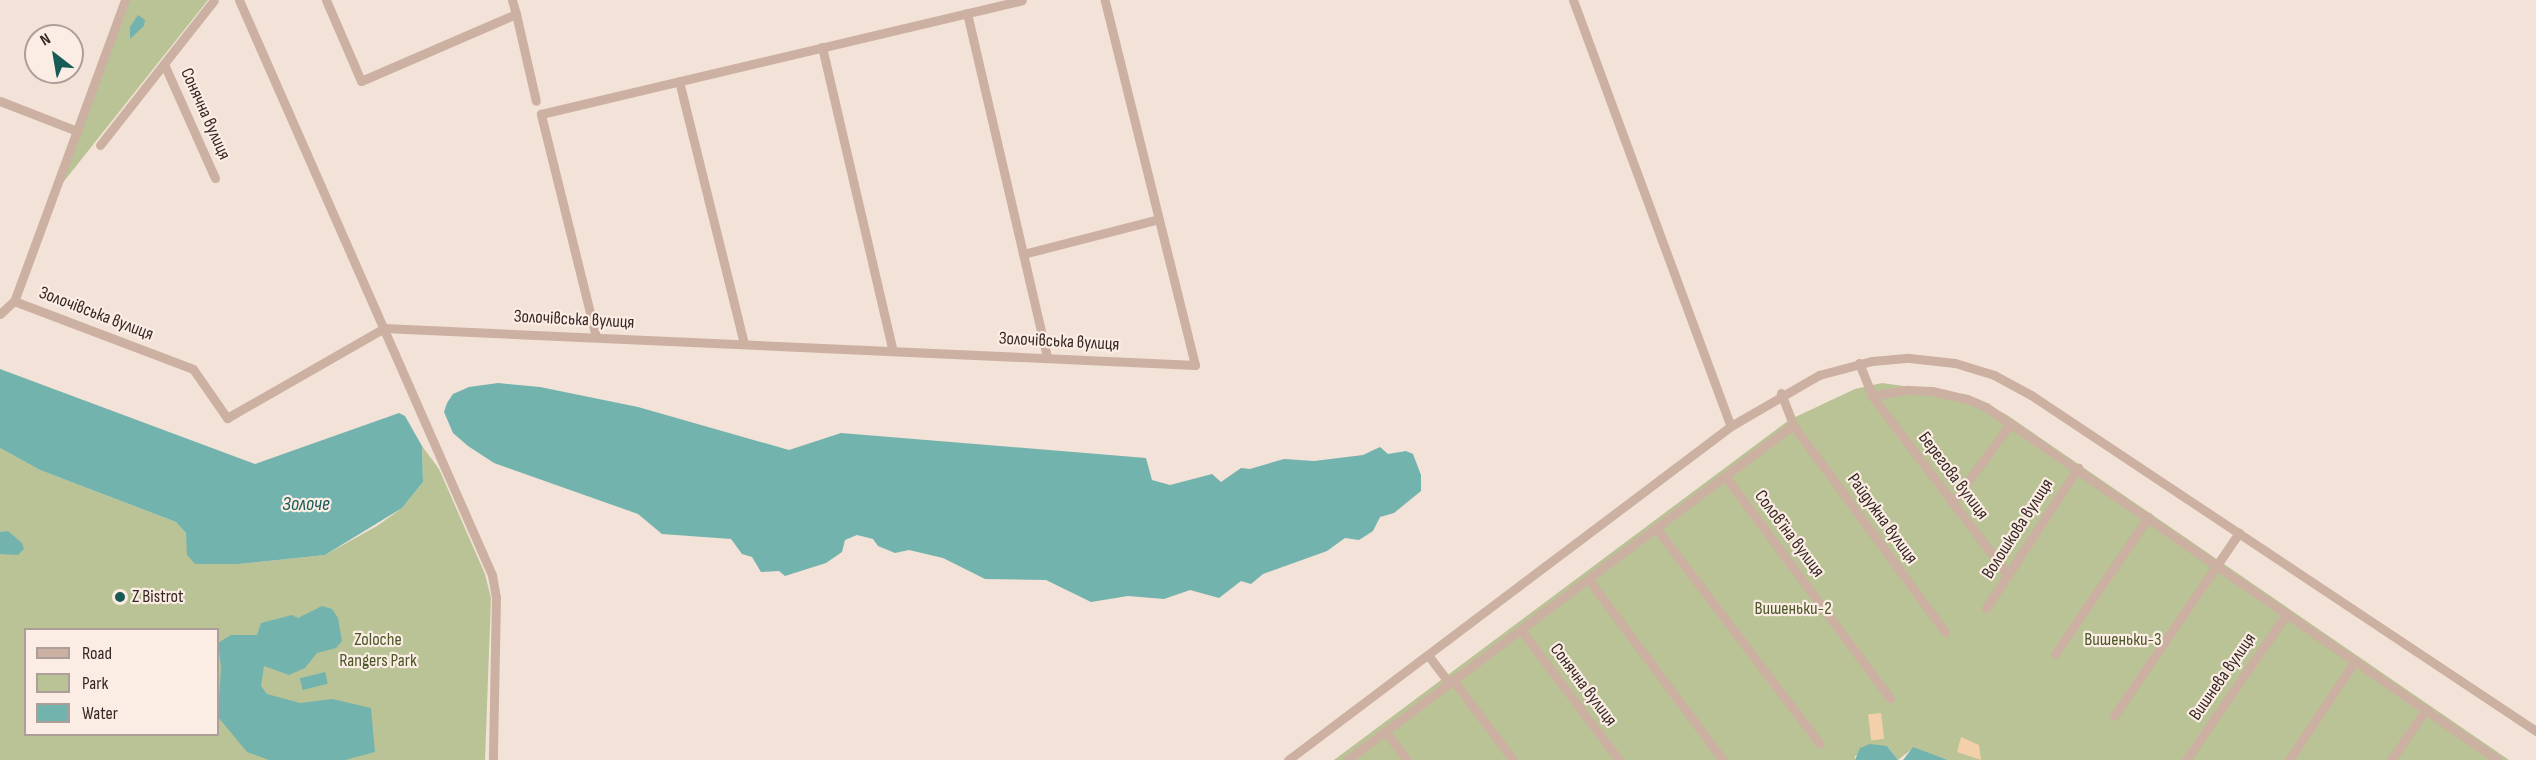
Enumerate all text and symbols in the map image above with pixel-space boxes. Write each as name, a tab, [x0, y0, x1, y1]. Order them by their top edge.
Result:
north arrow	[24, 24, 84, 84]
text: N	[37, 30, 54, 50]
street label: Сонячна вулиця	[175, 65, 235, 163]
street label: Золочівська вулиця	[36, 282, 156, 346]
street label: Золочівська вулиця	[513, 306, 635, 334]
street label: Золочівська вулиця	[998, 328, 1120, 356]
street label: Берегова вулиця	[1913, 428, 1993, 524]
street label: Райдужна вулиця	[1842, 470, 1922, 568]
street label: Волошкова вулиця	[1978, 475, 2058, 583]
street label: Соловʼїна вулиця	[1749, 486, 1829, 582]
water label: Золоче	[282, 492, 330, 516]
place label: Z Bistrot	[132, 586, 183, 608]
marker: Z Bistrot	[113, 590, 127, 604]
park label: Вишеньки-2	[1754, 598, 1832, 620]
legend	[24, 628, 219, 736]
park label: Вишеньки-3	[2084, 629, 2162, 651]
street label: Вишнева вулиця	[2185, 629, 2261, 725]
park label: Zoloche Rangers Park	[339, 630, 417, 672]
street label: Сонячна вулиця	[1545, 639, 1621, 731]
text: Road	[82, 643, 112, 664]
text: Park	[82, 673, 108, 694]
text: Water	[82, 703, 118, 724]

